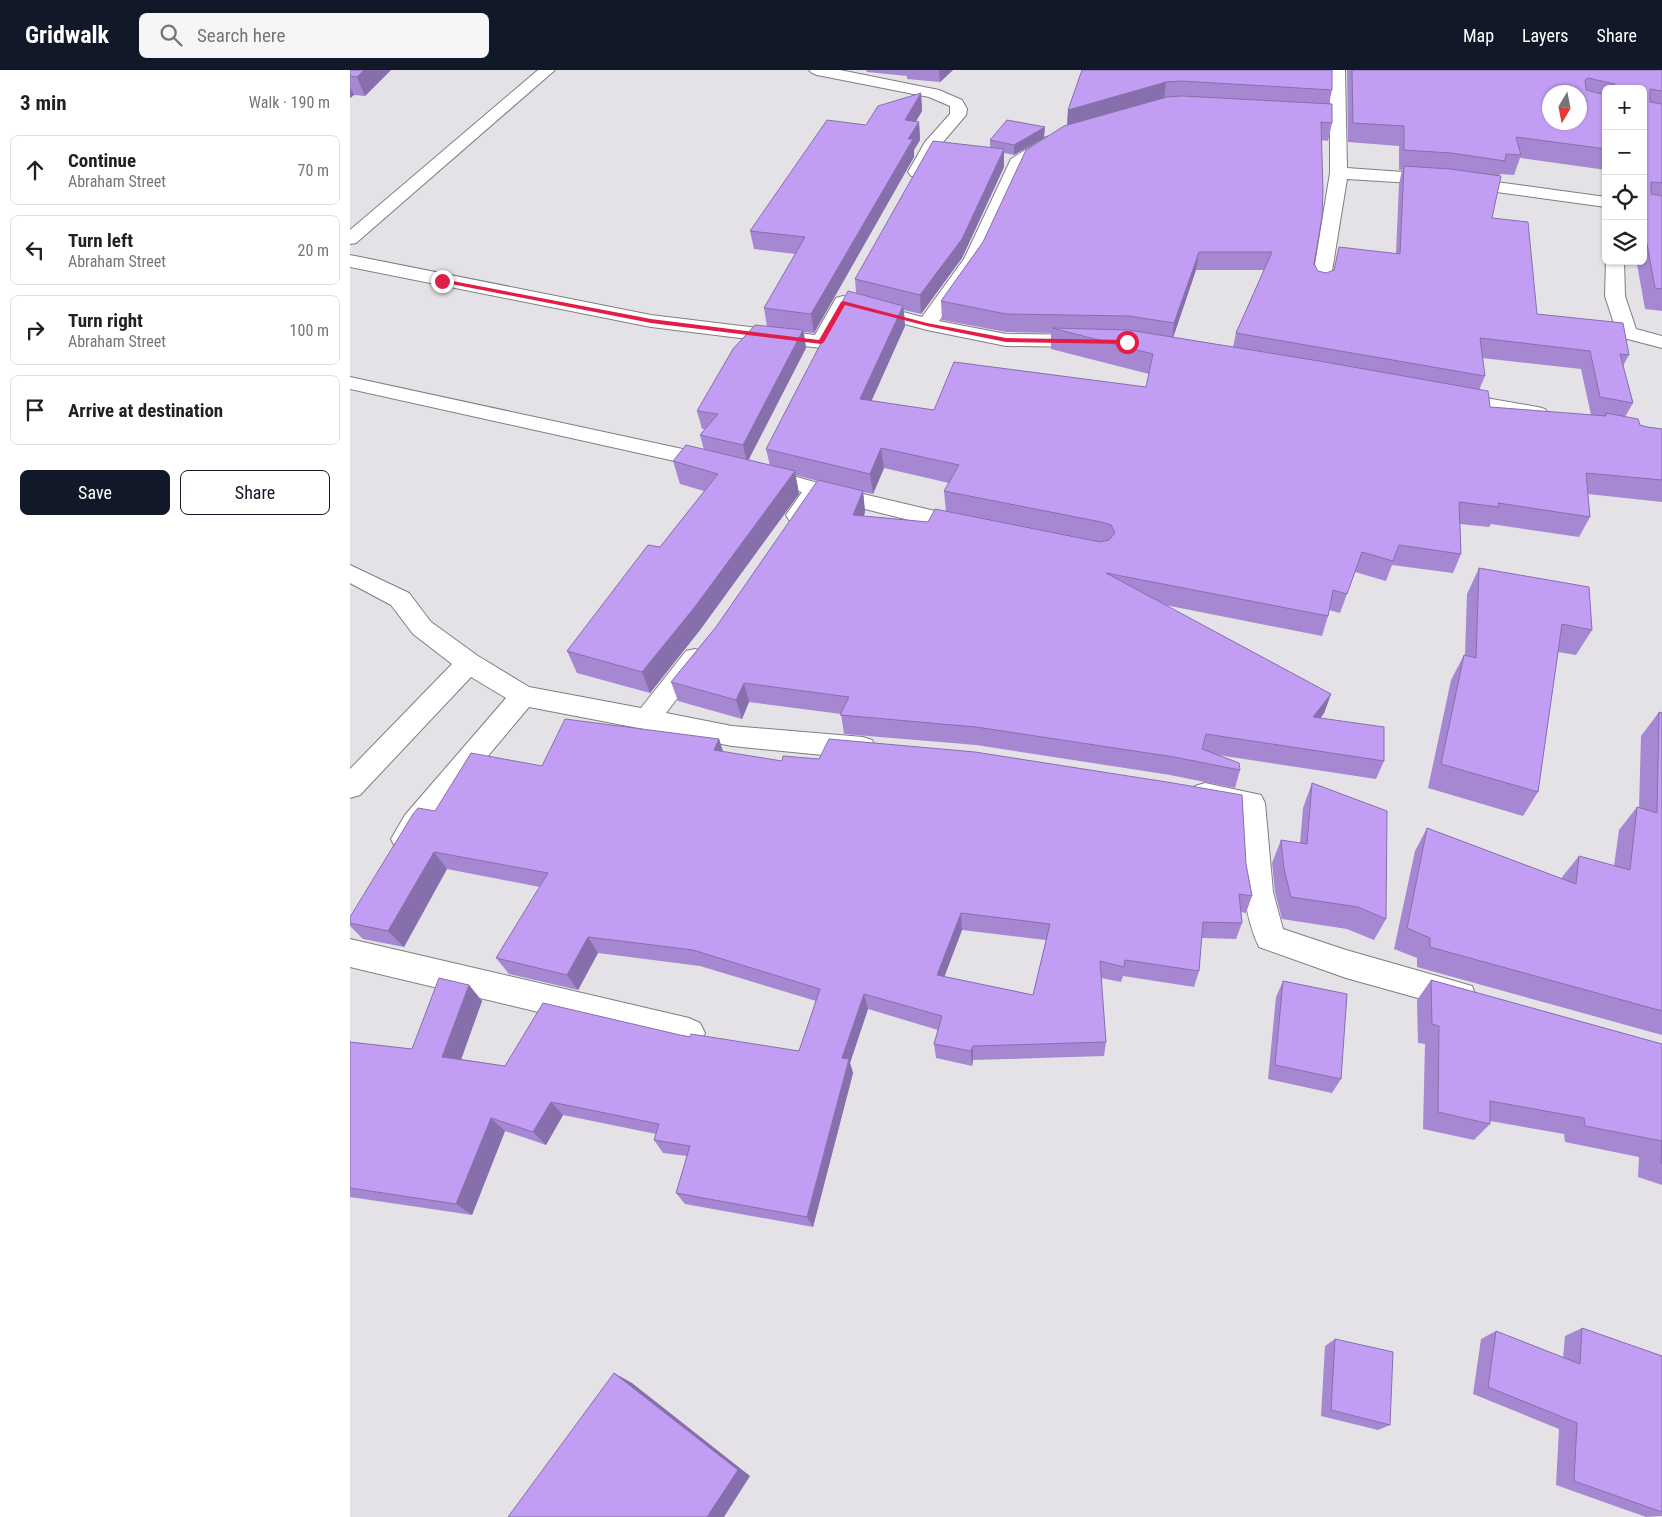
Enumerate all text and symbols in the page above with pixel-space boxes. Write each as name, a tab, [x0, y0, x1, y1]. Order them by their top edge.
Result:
search box	[139, 13, 489, 58]
text: Gridwalk	[25, 21, 109, 49]
icon: search	[157, 21, 185, 49]
text: Search here	[197, 24, 285, 47]
text: Map	[1463, 25, 1494, 46]
text: Layers	[1522, 25, 1569, 46]
text: Share	[1597, 25, 1637, 46]
north arrow	[1542, 85, 1587, 130]
map controls	[1602, 85, 1647, 265]
button: +	[1602, 85, 1647, 130]
text: 3 min	[20, 91, 67, 115]
text: Walk · 190 m	[249, 93, 330, 112]
button: −	[1602, 130, 1647, 175]
text: Continue	[68, 149, 136, 172]
icon: ahead	[21, 156, 49, 184]
text: 70 m	[297, 161, 329, 180]
text: Abraham Street	[68, 172, 166, 191]
button: locate	[1602, 175, 1647, 220]
button: layers	[1602, 220, 1647, 265]
text: Turn left	[68, 229, 133, 252]
icon: left	[21, 236, 49, 264]
text: 20 m	[297, 241, 329, 260]
text: Abraham Street	[68, 252, 166, 271]
route end	[431, 270, 454, 293]
text: Turn right	[68, 309, 143, 332]
icon: right	[21, 316, 49, 344]
text: 100 m	[290, 321, 329, 340]
route start	[1116, 331, 1139, 354]
text: Abraham Street	[68, 332, 166, 351]
icon: arrive	[21, 396, 49, 424]
text: Arrive at destination	[68, 399, 223, 422]
button: Save	[20, 470, 170, 515]
button: Share	[180, 470, 330, 515]

